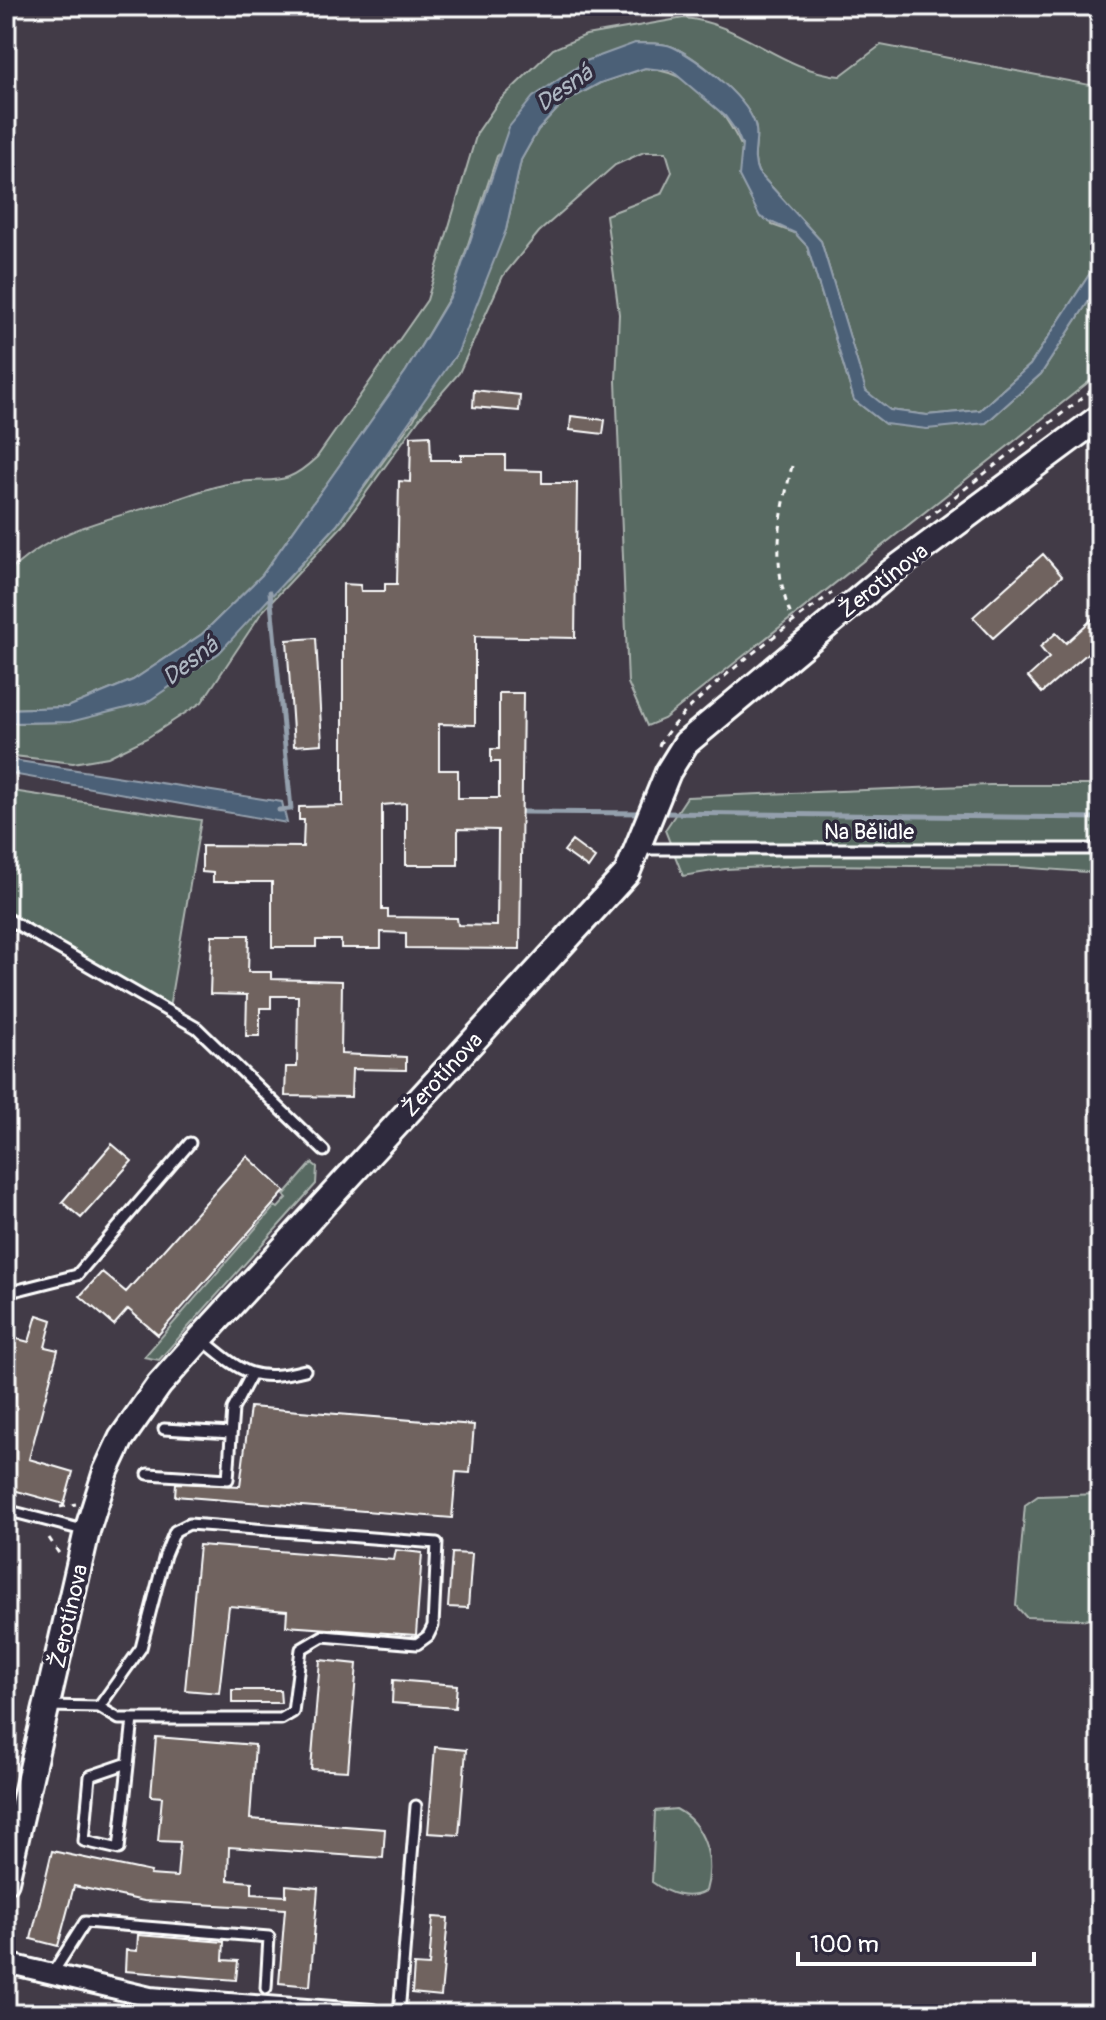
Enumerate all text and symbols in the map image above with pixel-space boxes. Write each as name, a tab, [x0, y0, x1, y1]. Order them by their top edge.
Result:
water label: Desná	[530, 58, 600, 118]
street label: Žerotínova	[833, 537, 934, 624]
water label: Desná	[157, 630, 225, 692]
street label: Na Bělidle	[824, 818, 914, 846]
street label: Žerotínova	[396, 1027, 489, 1123]
street label: Žerotínova	[43, 1562, 94, 1671]
scale bar	[798, 1916, 1034, 1966]
text: 100 m	[810, 1930, 879, 1959]

